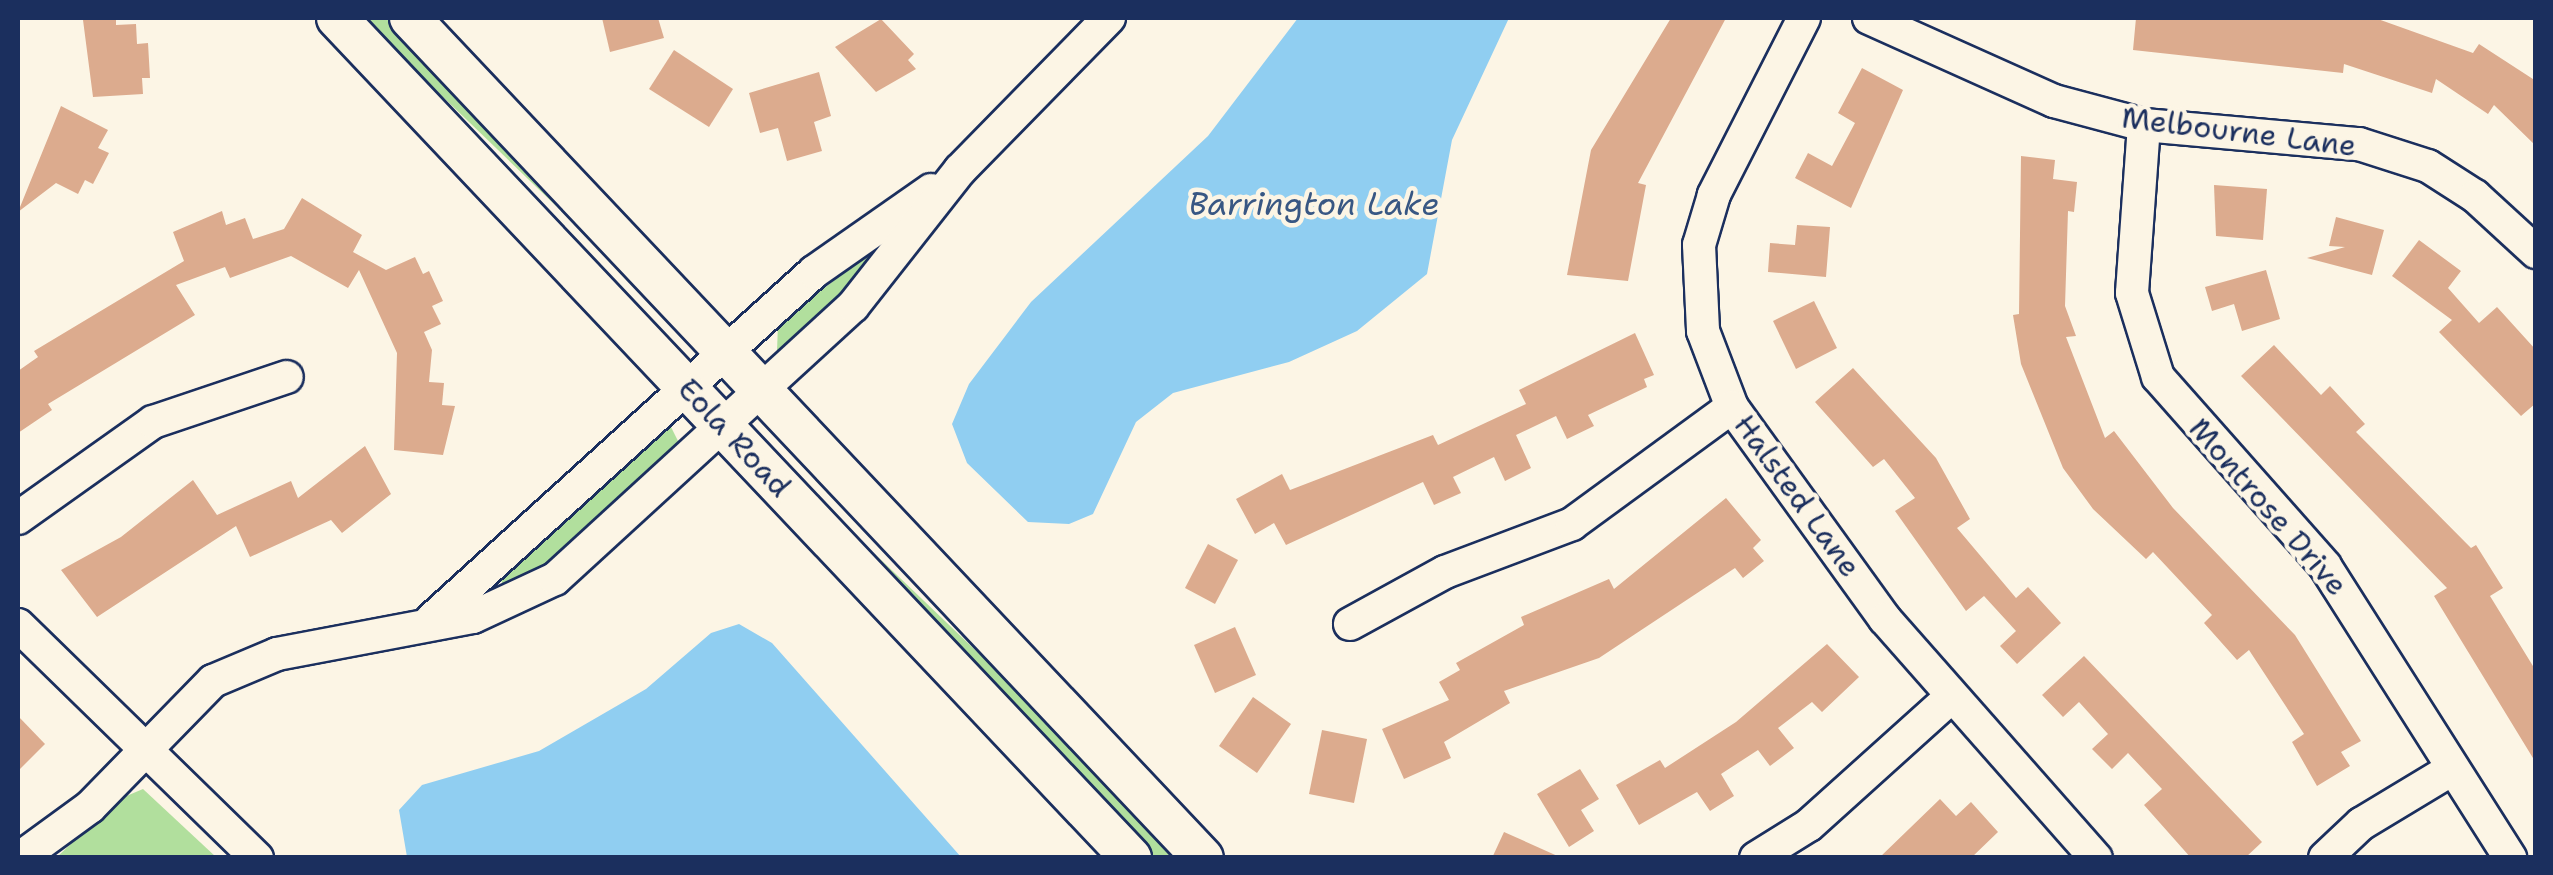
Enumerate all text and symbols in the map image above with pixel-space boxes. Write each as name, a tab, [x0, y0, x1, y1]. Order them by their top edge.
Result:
street label: Melbourne Lane	[2120, 100, 2358, 164]
water label: Barrington Lake	[1188, 185, 1440, 223]
street label: Eola Road	[670, 371, 798, 505]
street label: Halsted Lane	[1726, 408, 1868, 584]
street label: Montrose Drive	[2181, 411, 2355, 603]

